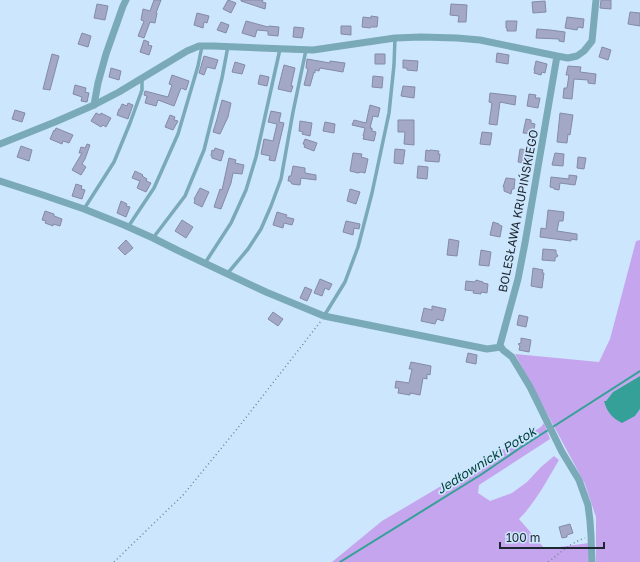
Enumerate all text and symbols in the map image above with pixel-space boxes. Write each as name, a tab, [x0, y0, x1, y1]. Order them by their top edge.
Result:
street label: BOLESŁAWA KRUPIŃSKIEGO	[495, 128, 541, 294]
water label: Jedłownicki Potok	[433, 422, 540, 497]
scale bar	[500, 524, 604, 550]
text: 100 m	[506, 530, 540, 545]

